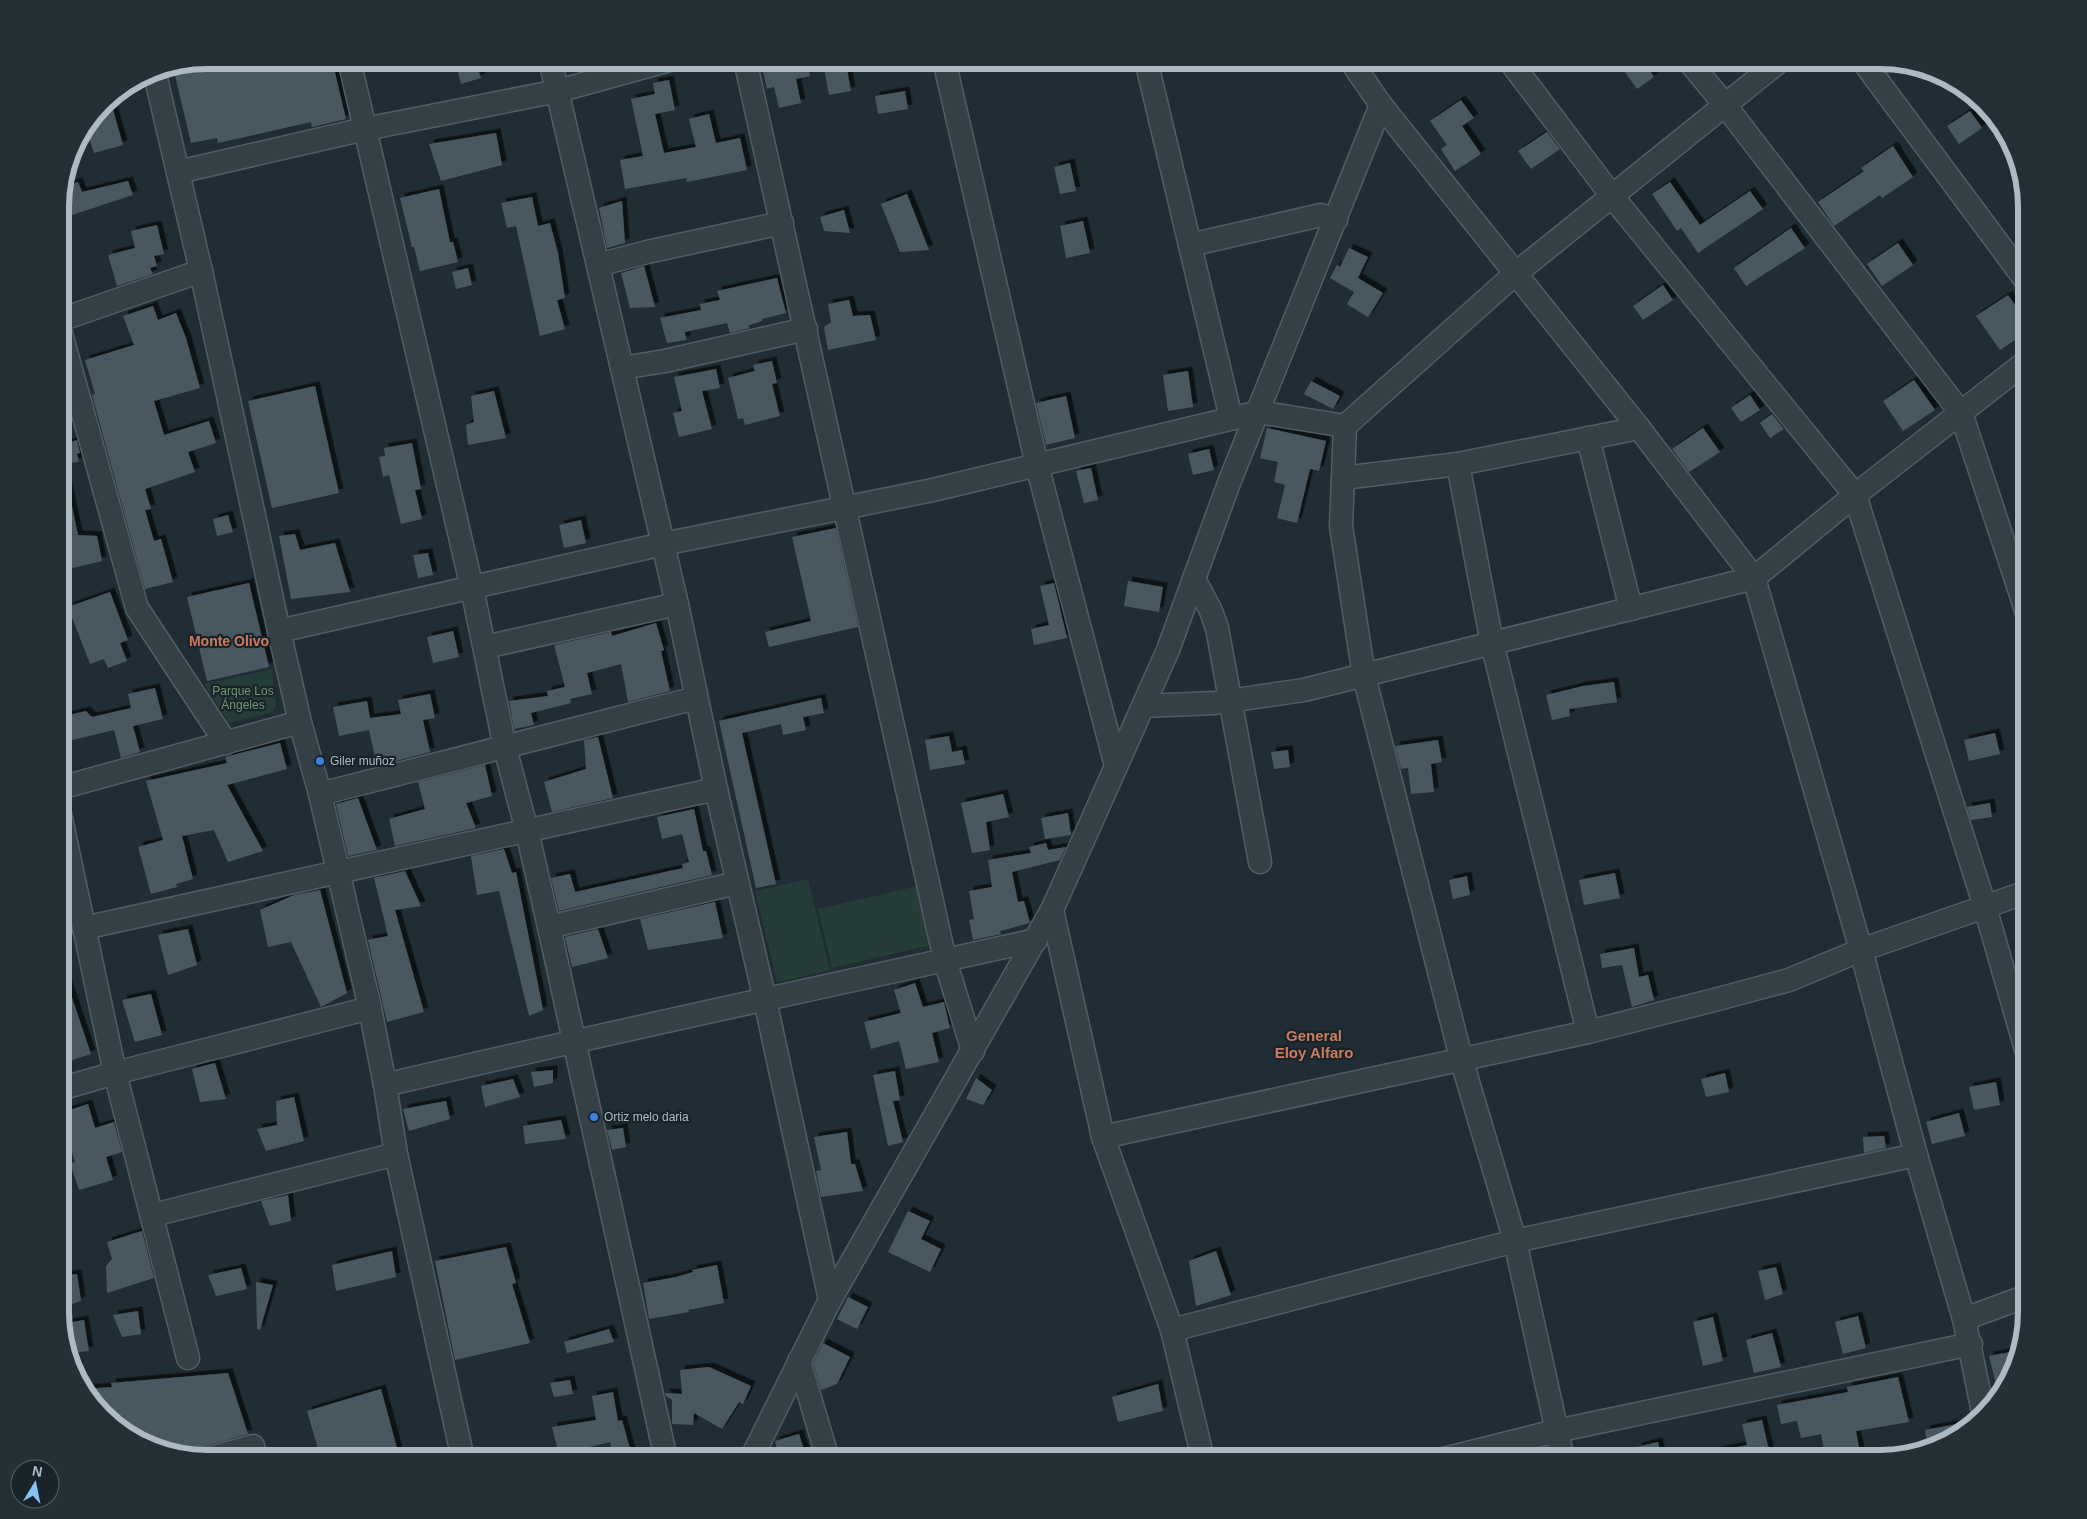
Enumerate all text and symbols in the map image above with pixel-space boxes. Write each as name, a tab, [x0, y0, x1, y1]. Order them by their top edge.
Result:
district label: Monte Olivo	[189, 633, 269, 649]
park label: Parque Los Ángeles	[212, 684, 274, 712]
place label: Giler muñoz	[330, 754, 395, 768]
marker: Giler muñoz	[314, 755, 326, 767]
district label: General Eloy Alfaro	[1275, 1027, 1353, 1061]
place label: Ortiz melo daria	[604, 1110, 689, 1124]
marker: Ortiz melo daria	[588, 1111, 600, 1123]
north arrow	[10, 1459, 60, 1509]
text: N	[31, 1462, 44, 1480]

